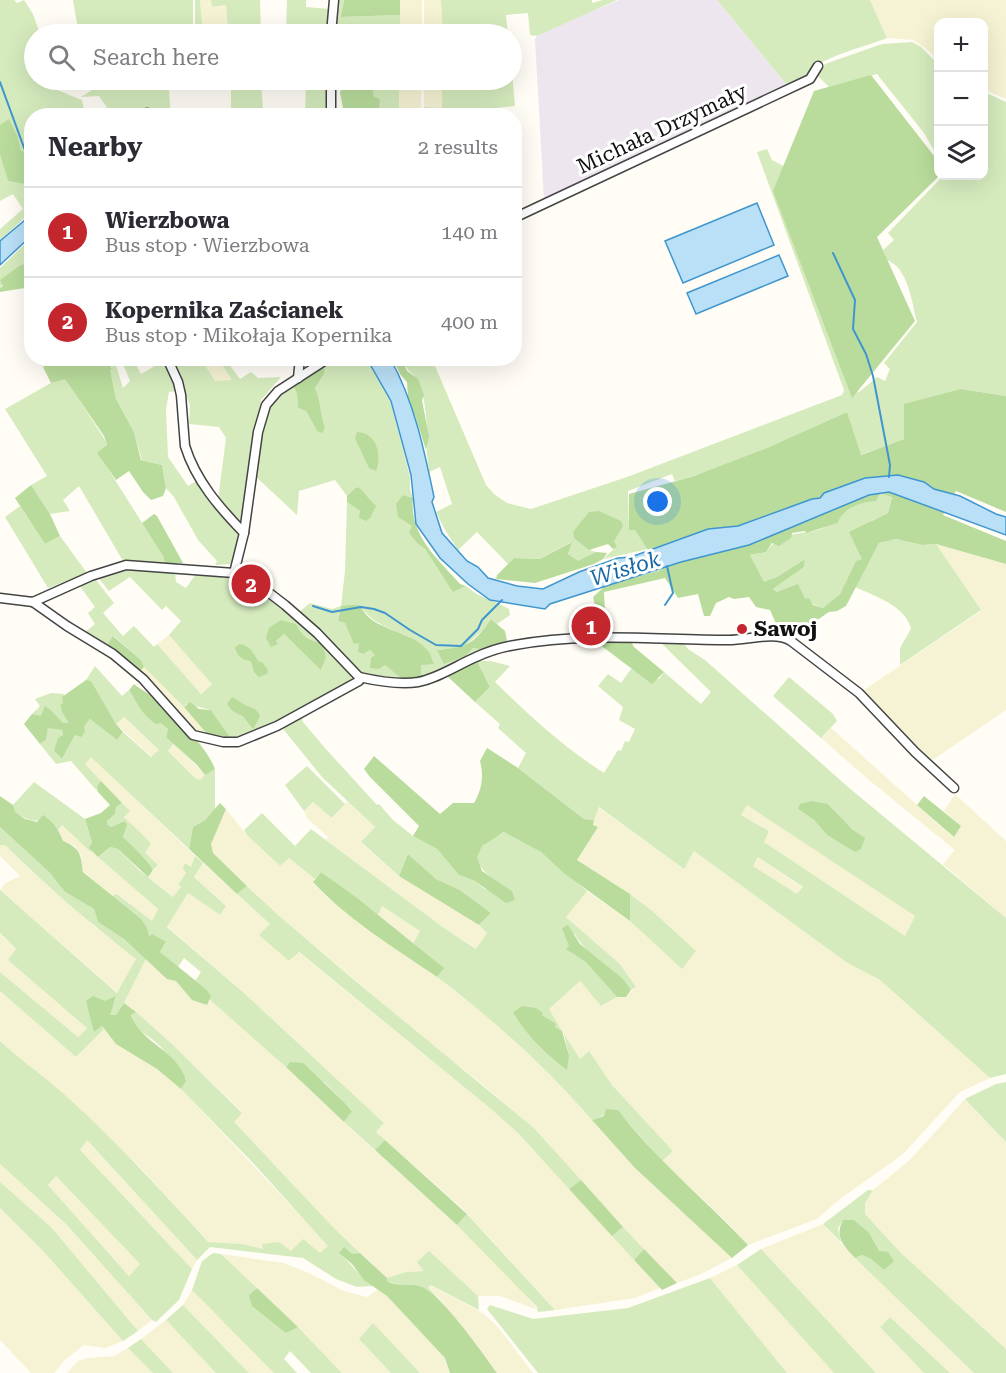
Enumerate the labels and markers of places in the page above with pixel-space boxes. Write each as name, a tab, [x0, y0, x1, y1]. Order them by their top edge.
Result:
pin: 2	[232, 562, 270, 606]
pin: 1	[572, 604, 610, 648]
place label: Sawoj	[754, 617, 817, 641]
marker: Sawoj	[735, 622, 749, 636]

